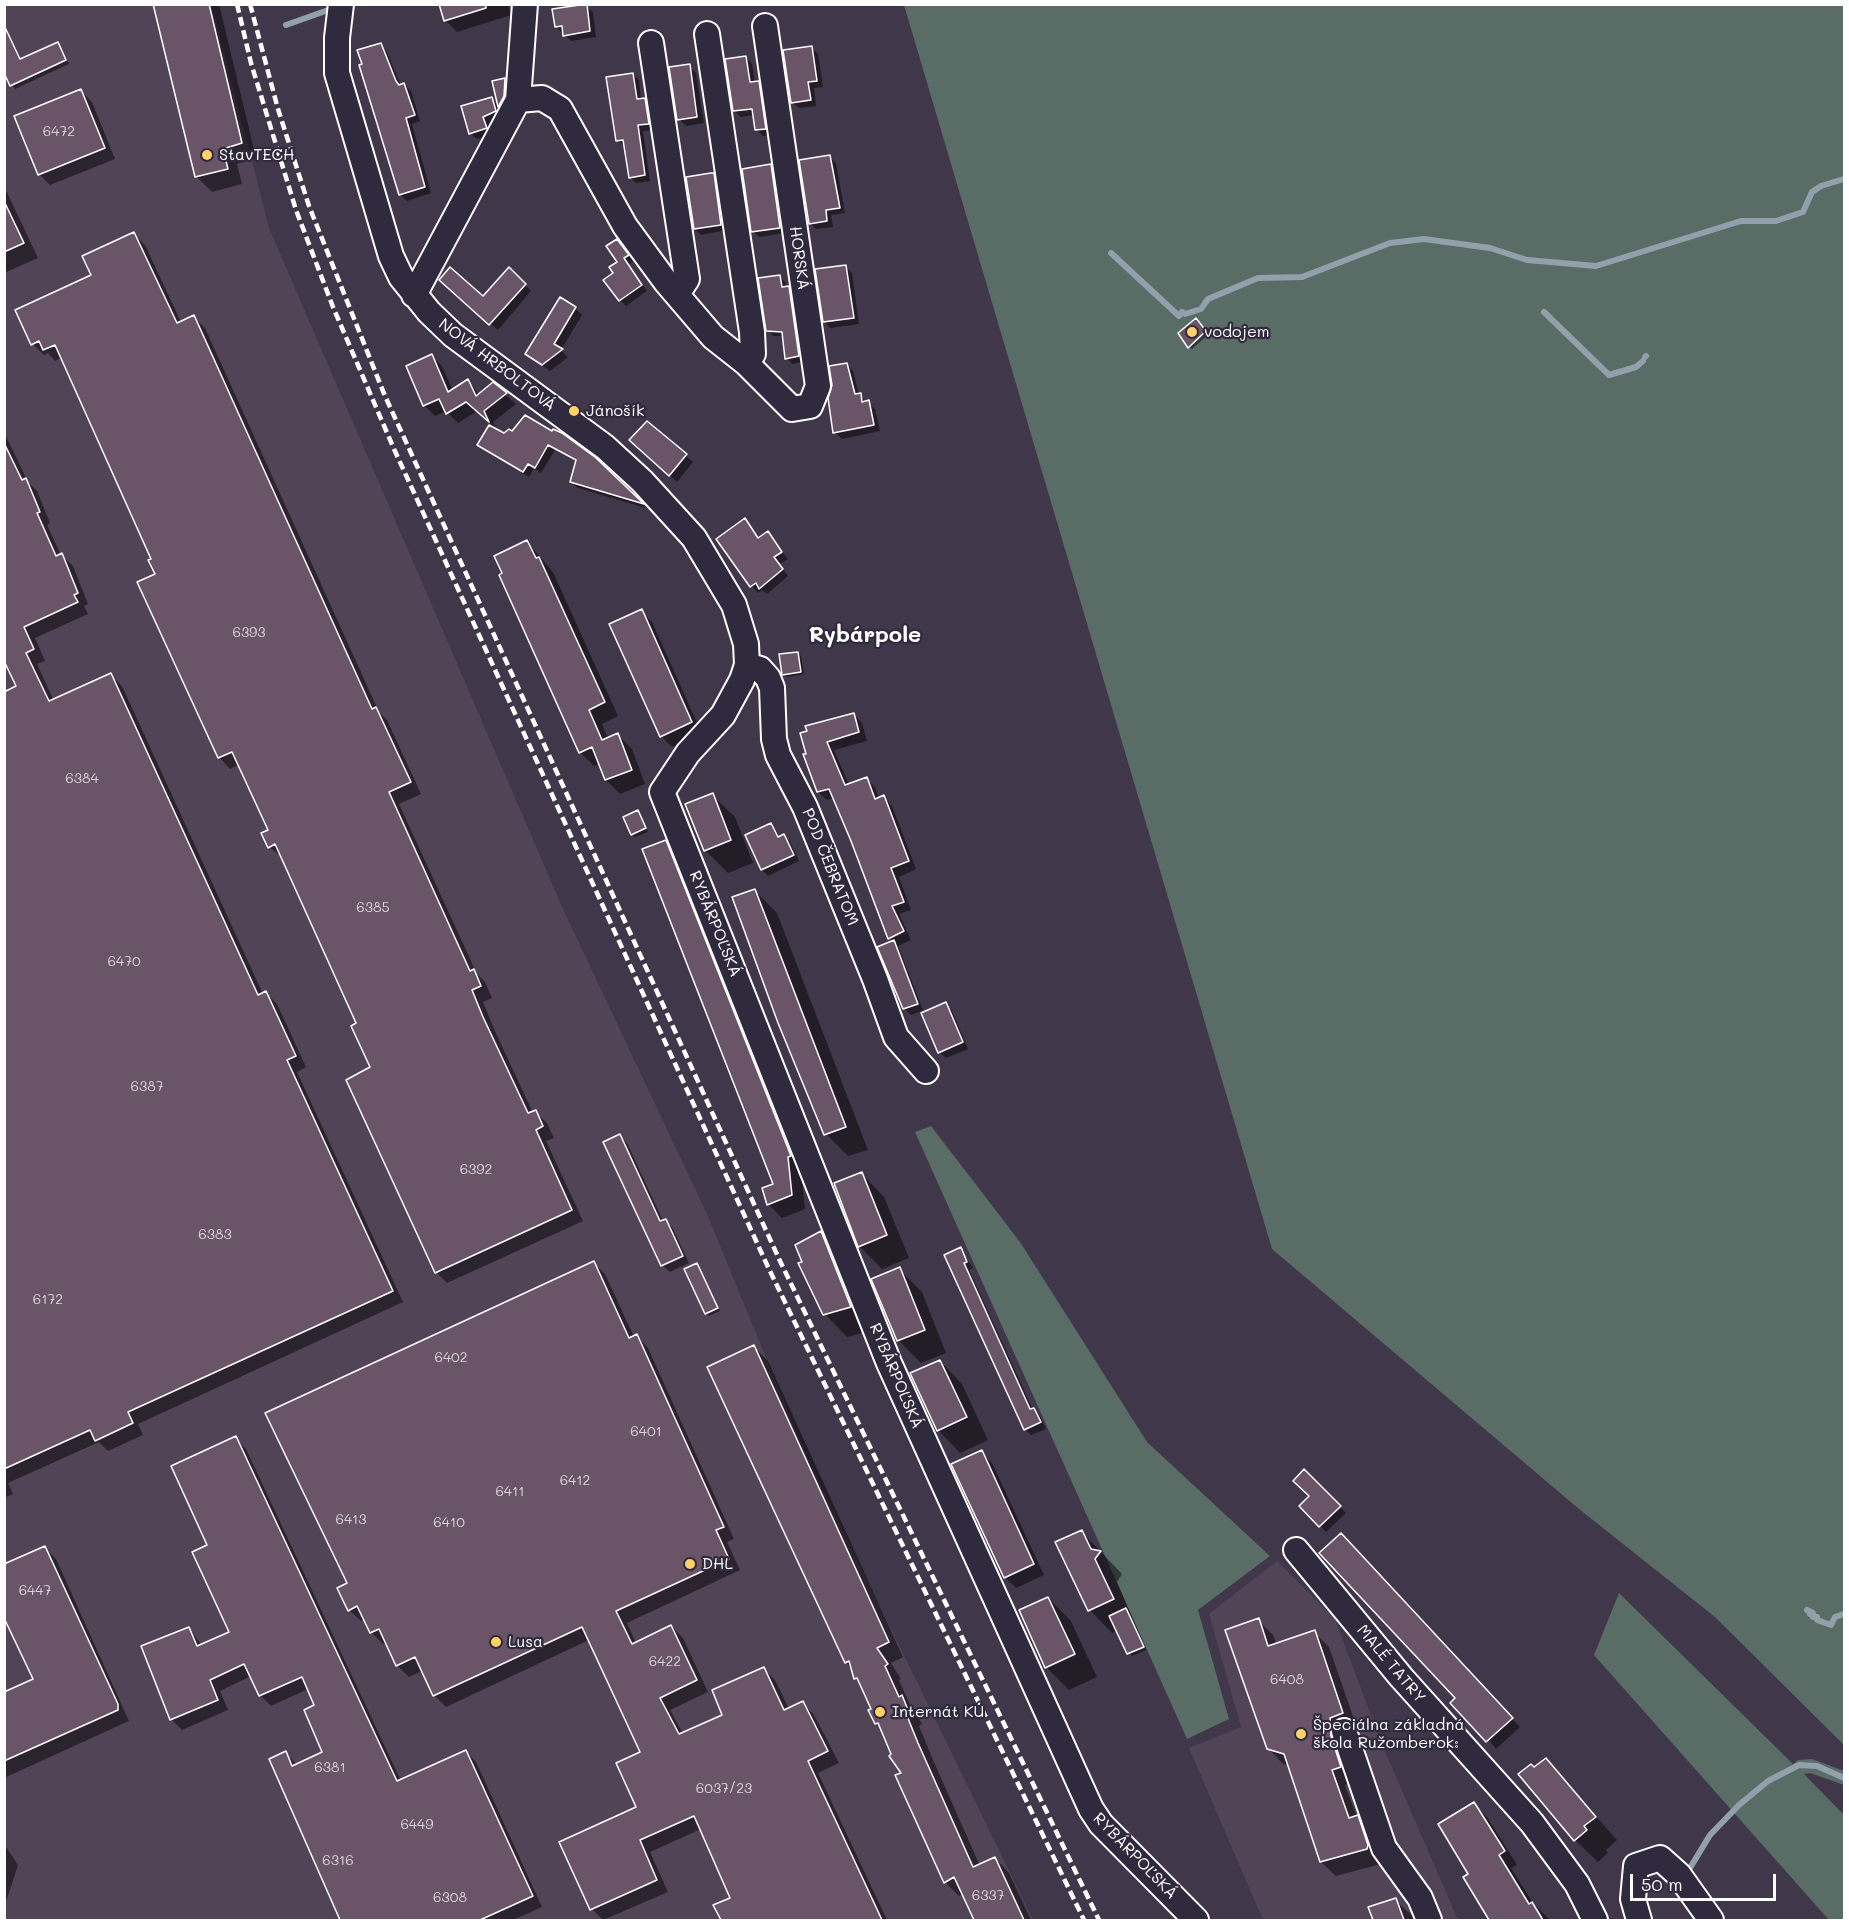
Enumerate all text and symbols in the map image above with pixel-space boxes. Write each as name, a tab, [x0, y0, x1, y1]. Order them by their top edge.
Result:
house number: 6472	[43, 124, 75, 140]
place label: StavTECH	[219, 145, 294, 165]
marker: StavTECH	[200, 148, 214, 162]
street label: HORSKÁ	[785, 225, 813, 291]
street label: NOVÁ HRBOLTOVÁ	[435, 315, 559, 415]
place label: vodojem	[1204, 322, 1270, 342]
marker: vodojem	[1185, 325, 1199, 339]
place label: Jánošík	[586, 401, 644, 421]
marker: Jánošík	[567, 404, 581, 418]
district label: Rybárpole	[809, 622, 921, 648]
house number: 6393	[232, 625, 266, 641]
house number: 6384	[65, 771, 99, 787]
street label: POD ČEBRATOM	[798, 806, 862, 928]
street label: RYBÁRPOĽSKÁ	[685, 868, 745, 980]
house number: 6385	[356, 900, 390, 916]
house number: 6470	[107, 954, 141, 970]
house number: 6387	[131, 1079, 163, 1095]
house number: 6392	[460, 1162, 492, 1178]
house number: 6383	[198, 1227, 232, 1243]
house number: 6172	[33, 1292, 63, 1308]
street label: RYBÁRPOĽSKÁ	[865, 1320, 927, 1432]
house number: 6402	[434, 1350, 468, 1366]
house number: 6401	[630, 1424, 662, 1440]
house number: 6412	[560, 1473, 590, 1489]
house number: 6411	[495, 1484, 525, 1500]
house number: 6413	[335, 1512, 367, 1528]
house number: 6410	[433, 1515, 465, 1531]
place label: DHL	[702, 1554, 733, 1574]
marker: DHL	[683, 1557, 697, 1571]
house number: 6447	[19, 1583, 51, 1599]
street label: MALÉ TATRY	[1353, 1621, 1429, 1707]
place label: Lusa	[508, 1632, 543, 1652]
marker: Lusa	[489, 1635, 503, 1649]
house number: 6422	[649, 1654, 681, 1670]
house number: 6408	[1270, 1672, 1304, 1688]
place label: Internát KÚ	[892, 1702, 984, 1722]
marker: Internát KÚ	[873, 1705, 887, 1719]
place label: Špeciálna základná škola Ružomberok:	[1313, 1715, 1464, 1753]
marker: Špeciálna základná škola Ružomberok:	[1294, 1727, 1308, 1741]
house number: 6381	[314, 1760, 346, 1776]
house number: 6037/23	[696, 1781, 752, 1797]
street label: RYBÁRPOĽSKÁ	[1089, 1809, 1181, 1903]
house number: 6449	[400, 1817, 434, 1833]
house number: 6316	[322, 1853, 354, 1869]
scale bar	[1633, 1862, 1778, 1900]
text: 50 m	[1641, 1872, 1683, 1896]
house number: 6337	[972, 1888, 1004, 1904]
house number: 6308	[433, 1890, 467, 1906]

